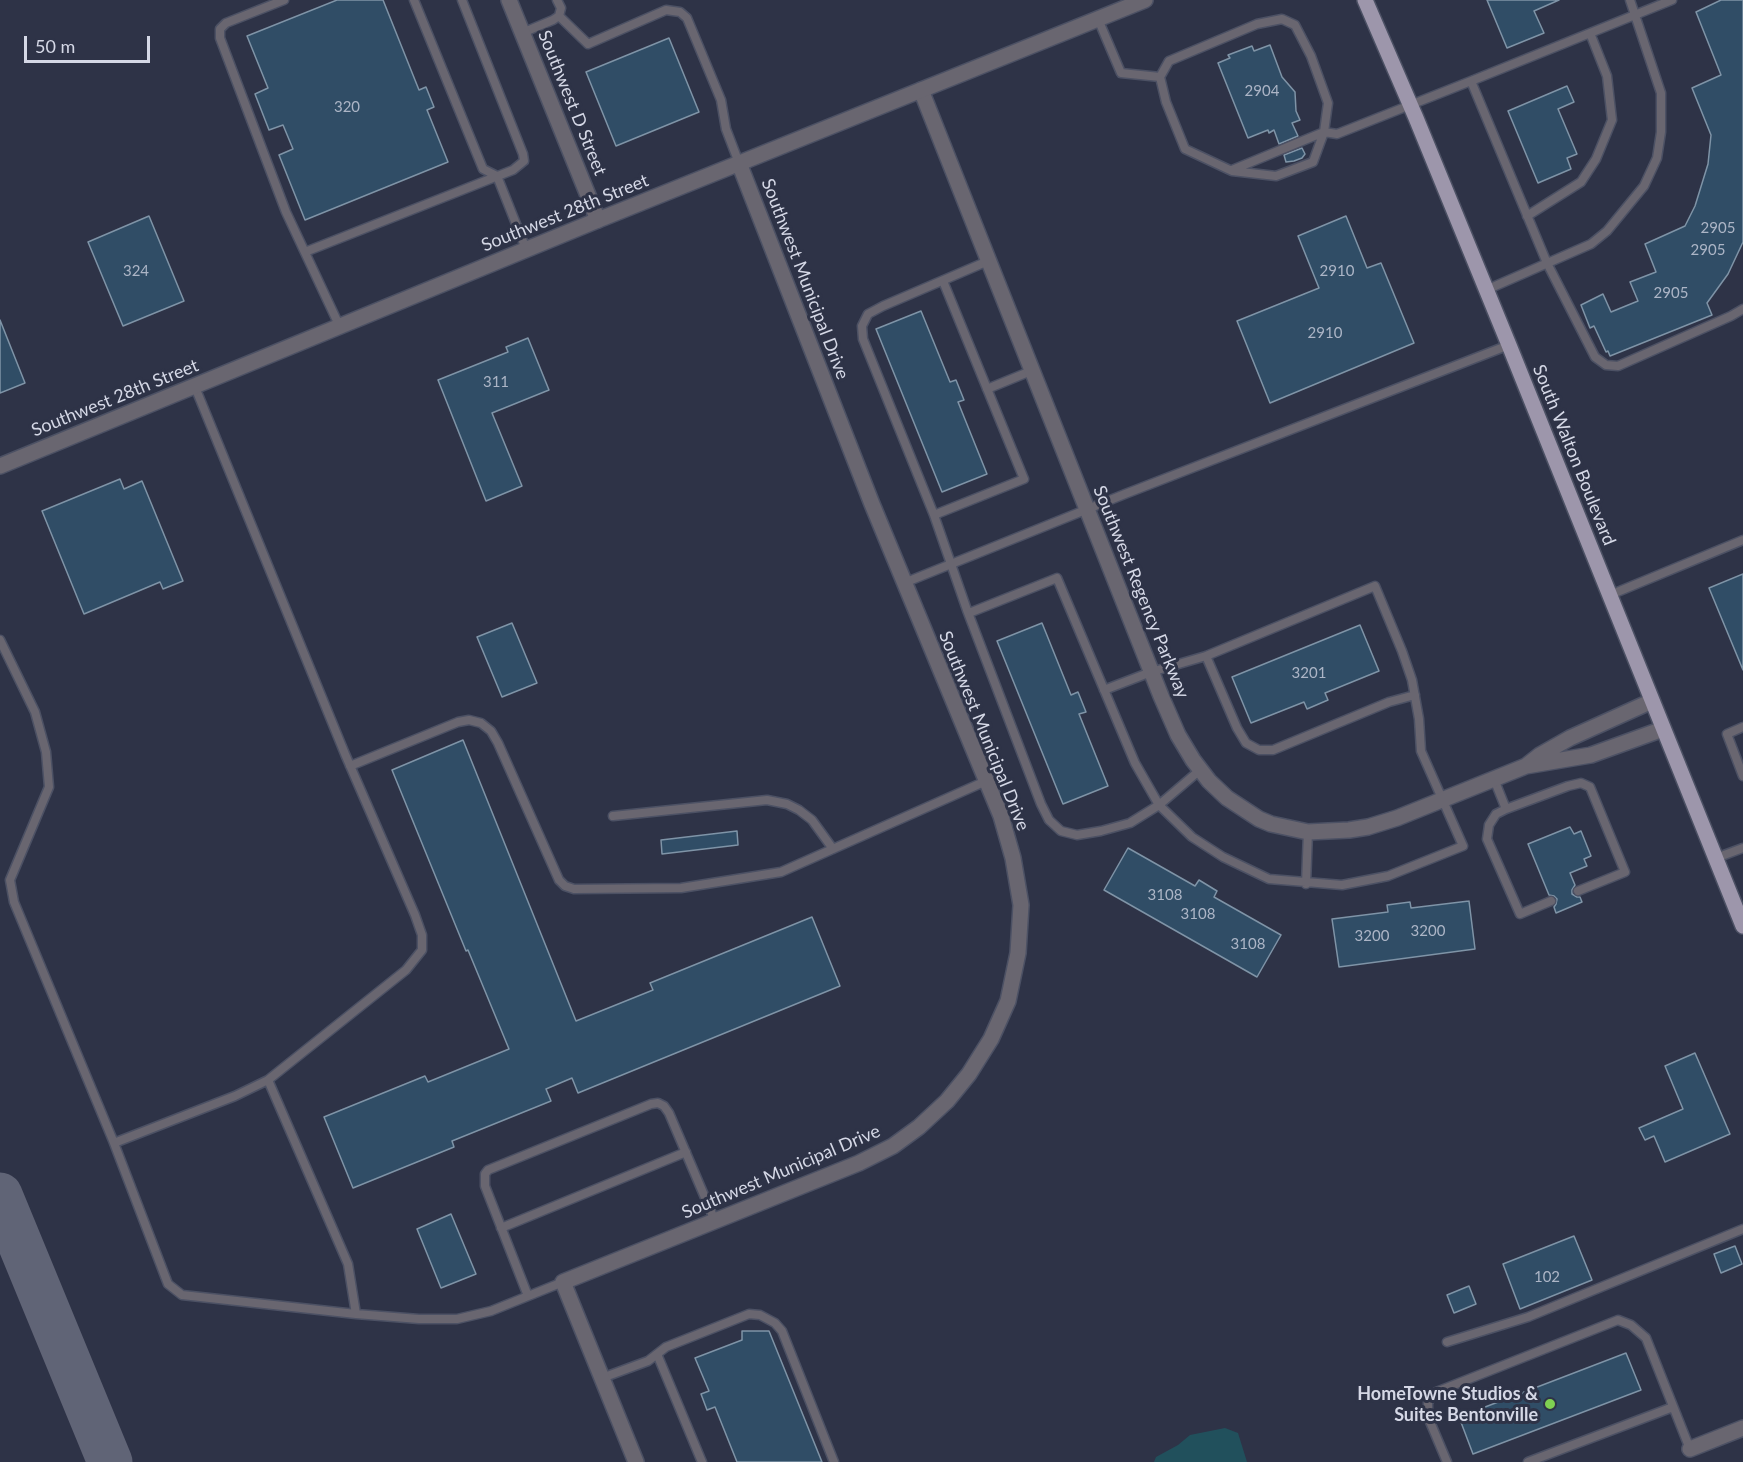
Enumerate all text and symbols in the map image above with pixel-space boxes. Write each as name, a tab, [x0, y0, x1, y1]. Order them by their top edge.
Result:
scale bar	[27, 24, 153, 62]
street label: Southwest D Street	[533, 27, 611, 179]
text: 50 m	[35, 35, 75, 57]
house number: 2904	[1245, 82, 1279, 100]
house number: 320	[334, 98, 360, 116]
street label: Southwest 28th Street	[478, 170, 652, 256]
street label: Southwest Municipal Drive	[757, 175, 853, 383]
house number: 2905	[1701, 219, 1735, 237]
house number: 2905	[1691, 241, 1725, 259]
house number: 324	[123, 262, 149, 280]
house number: 2910	[1320, 262, 1354, 280]
house number: 2905	[1654, 284, 1688, 302]
house number: 2910	[1308, 324, 1342, 342]
street label: Southwest 28th Street	[28, 355, 202, 441]
street label: South Walton Boulevard	[1528, 362, 1620, 548]
house number: 311	[483, 373, 509, 391]
street label: Southwest Regency Parkway	[1088, 483, 1194, 701]
street label: Southwest Municipal Drive	[934, 628, 1034, 834]
house number: 3201	[1292, 664, 1326, 682]
house number: 3108	[1148, 886, 1182, 904]
house number: 3108	[1181, 905, 1215, 923]
house number: 3200	[1411, 922, 1445, 940]
house number: 3200	[1355, 927, 1389, 945]
house number: 3108	[1231, 935, 1265, 953]
street label: Southwest Municipal Drive	[679, 1120, 883, 1224]
house number: 102	[1534, 1268, 1560, 1286]
place label: HomeTowne Studios & Suites Bentonville	[1357, 1383, 1538, 1426]
marker: HomeTowne Studios & Suites Bentonville	[1543, 1397, 1557, 1411]

